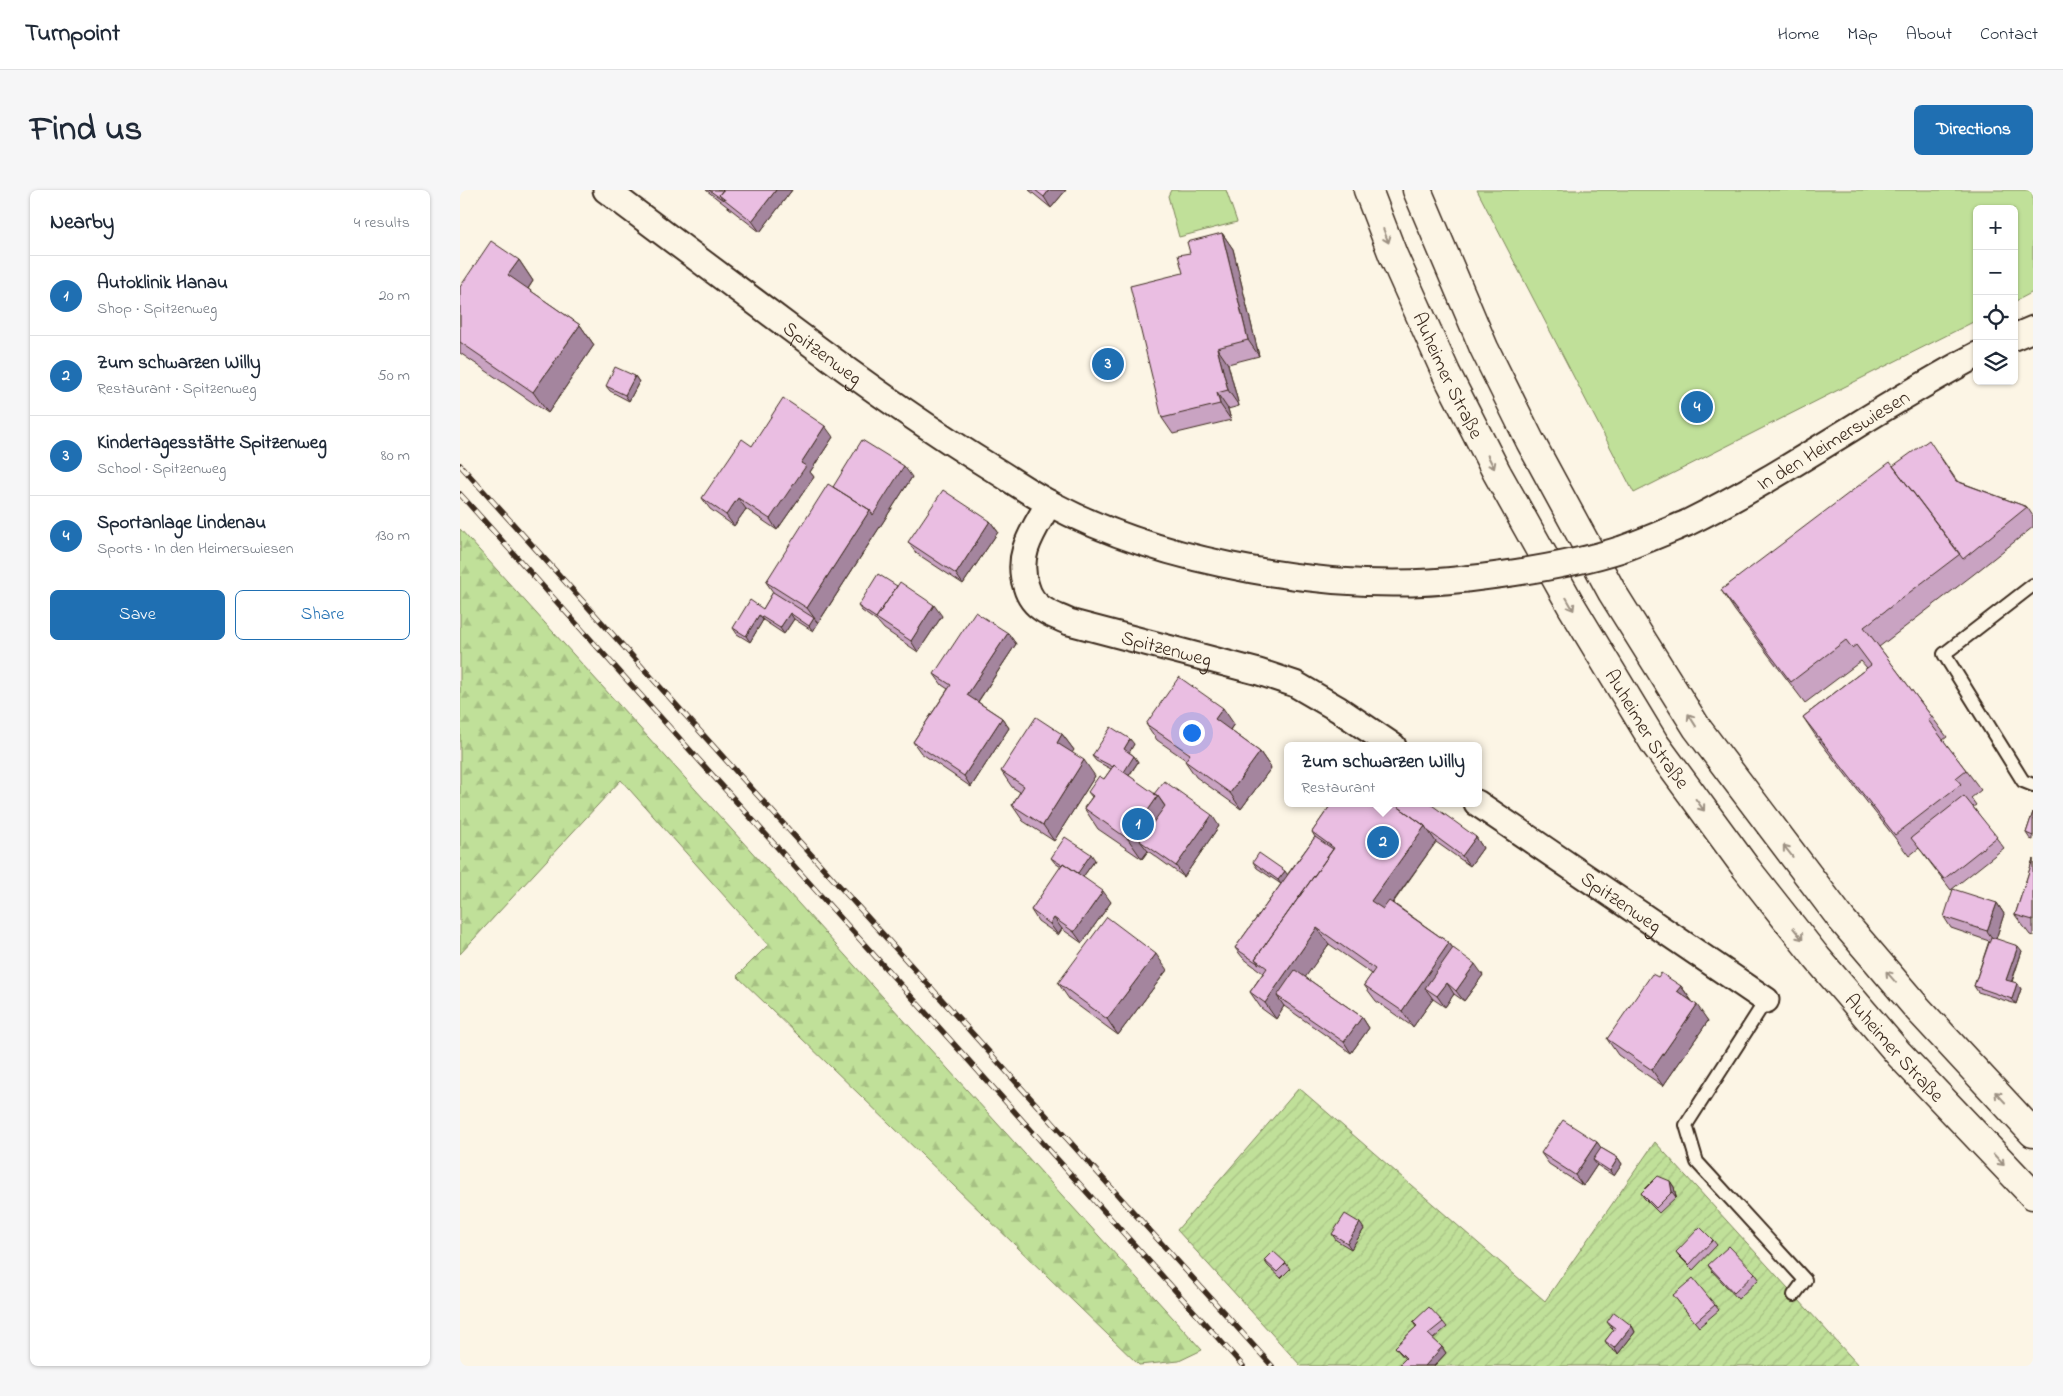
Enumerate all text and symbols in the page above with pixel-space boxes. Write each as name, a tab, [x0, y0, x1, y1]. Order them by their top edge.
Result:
text: Turnpoint	[25, 17, 120, 52]
text: Home	[1778, 22, 1819, 48]
text: Map	[1847, 22, 1878, 48]
text: About	[1906, 22, 1952, 48]
text: Contact	[1980, 22, 2038, 48]
text: Find us	[30, 105, 142, 156]
button: Directions	[1914, 105, 2033, 155]
map controls	[1973, 205, 2018, 385]
button: +	[1973, 205, 2018, 250]
text: Nearby	[50, 208, 114, 238]
text: 4 results	[354, 211, 410, 235]
one-way arrow	[1382, 227, 1391, 243]
button: −	[1973, 250, 2018, 295]
text: Autoklinik Hanau	[97, 270, 228, 297]
text: 1	[63, 284, 69, 308]
text: 20 m	[379, 284, 410, 308]
button: locate	[1973, 295, 2018, 340]
text: Shop · Spitzenweg	[97, 297, 217, 321]
street label: Auheimer Straße	[1404, 308, 1489, 445]
street label: Spitzenweg	[776, 315, 867, 394]
button: layers	[1973, 340, 2018, 385]
pin: 3	[1092, 345, 1124, 383]
text: Zum schwarzen Willy	[97, 350, 260, 377]
text: 2	[62, 364, 70, 388]
text: 50 m	[378, 364, 410, 388]
text: Restaurant · Spitzenweg	[97, 377, 256, 401]
street label: In den Heimerswiesen	[1752, 384, 1916, 500]
pin: 4	[1681, 388, 1713, 426]
text: Kindertagesstätte Spitzenweg	[97, 430, 327, 457]
text: 3	[63, 444, 69, 468]
text: 80 m	[381, 444, 410, 468]
one-way arrow	[1487, 454, 1496, 469]
text: School · Spitzenweg	[97, 457, 226, 481]
text: Sportanlage Lindenau	[97, 510, 266, 537]
text: 4	[63, 524, 69, 548]
text: 130 m	[375, 524, 410, 548]
text: Sports · In den Heimerswiesen	[97, 537, 294, 561]
button: Save	[50, 590, 225, 640]
button: Share	[235, 590, 410, 640]
one-way arrow	[1566, 596, 1576, 611]
street label: Spitzenweg	[1118, 624, 1214, 677]
street label: Auheimer Straße	[1596, 664, 1695, 796]
one-way arrow	[1687, 713, 1697, 727]
your location	[1179, 720, 1205, 746]
popup	[1284, 742, 1482, 807]
text: Zum schwarzen Willy	[1301, 749, 1465, 776]
text: Restaurant	[1301, 776, 1375, 800]
one-way arrow	[1694, 798, 1705, 811]
pin: 1	[1122, 805, 1154, 843]
pin: 2	[1367, 823, 1399, 861]
one-way arrow	[1783, 844, 1794, 857]
street label: Spitzenweg	[1574, 866, 1667, 942]
one-way arrow	[1793, 927, 1804, 940]
one-way arrow	[1885, 970, 1897, 983]
street label: Auheimer Straße	[1836, 988, 1950, 1110]
one-way arrow	[1994, 1091, 2006, 1103]
one-way arrow	[1993, 1153, 2005, 1166]

